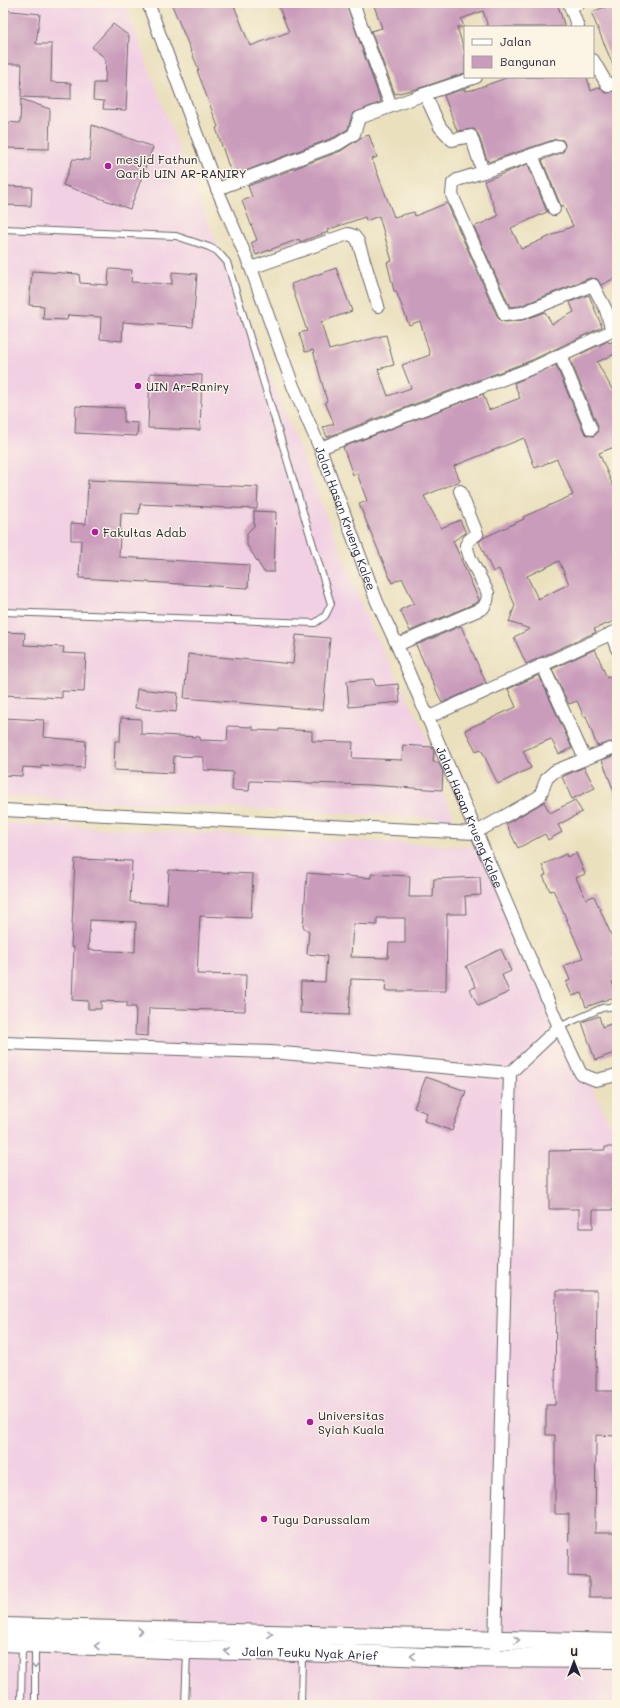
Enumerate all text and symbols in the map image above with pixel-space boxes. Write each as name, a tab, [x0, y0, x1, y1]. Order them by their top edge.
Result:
legend	[464, 26, 594, 78]
text: Jalan	[500, 33, 531, 49]
text: Bangunan	[500, 53, 556, 69]
place label: mesjid Fathun Qarib UIN AR-RANIRY	[116, 151, 247, 181]
marker: mesjid Fathun Qarib UIN AR-RANIRY	[103, 161, 113, 171]
place label: UIN Ar-Raniry	[146, 378, 229, 394]
marker: UIN Ar-Raniry	[133, 381, 143, 391]
street label: Jalan Hasan Krueng Kalee	[312, 444, 380, 592]
place label: Fakultas Adab	[103, 524, 187, 540]
marker: Fakultas Adab	[90, 527, 100, 537]
street label: Jalan Hasan Krueng Kalee	[433, 744, 507, 891]
place label: Universitas Syiah Kuala	[318, 1407, 385, 1437]
marker: Universitas Syiah Kuala	[305, 1417, 315, 1427]
place label: Tugu Darussalam	[272, 1511, 370, 1527]
marker: Tugu Darussalam	[259, 1514, 269, 1524]
one-way arrow	[137, 1627, 143, 1635]
one-way arrow	[267, 1630, 273, 1638]
one-way arrow	[514, 1636, 520, 1645]
one-way arrow	[94, 1642, 100, 1651]
north arrow	[554, 1642, 594, 1682]
street label: Jalan Teuku Nyak Arief	[242, 1643, 378, 1663]
text: U	[570, 1644, 578, 1659]
one-way arrow	[224, 1646, 230, 1655]
one-way arrow	[410, 1652, 416, 1661]
one-way arrow	[31, 1663, 39, 1669]

